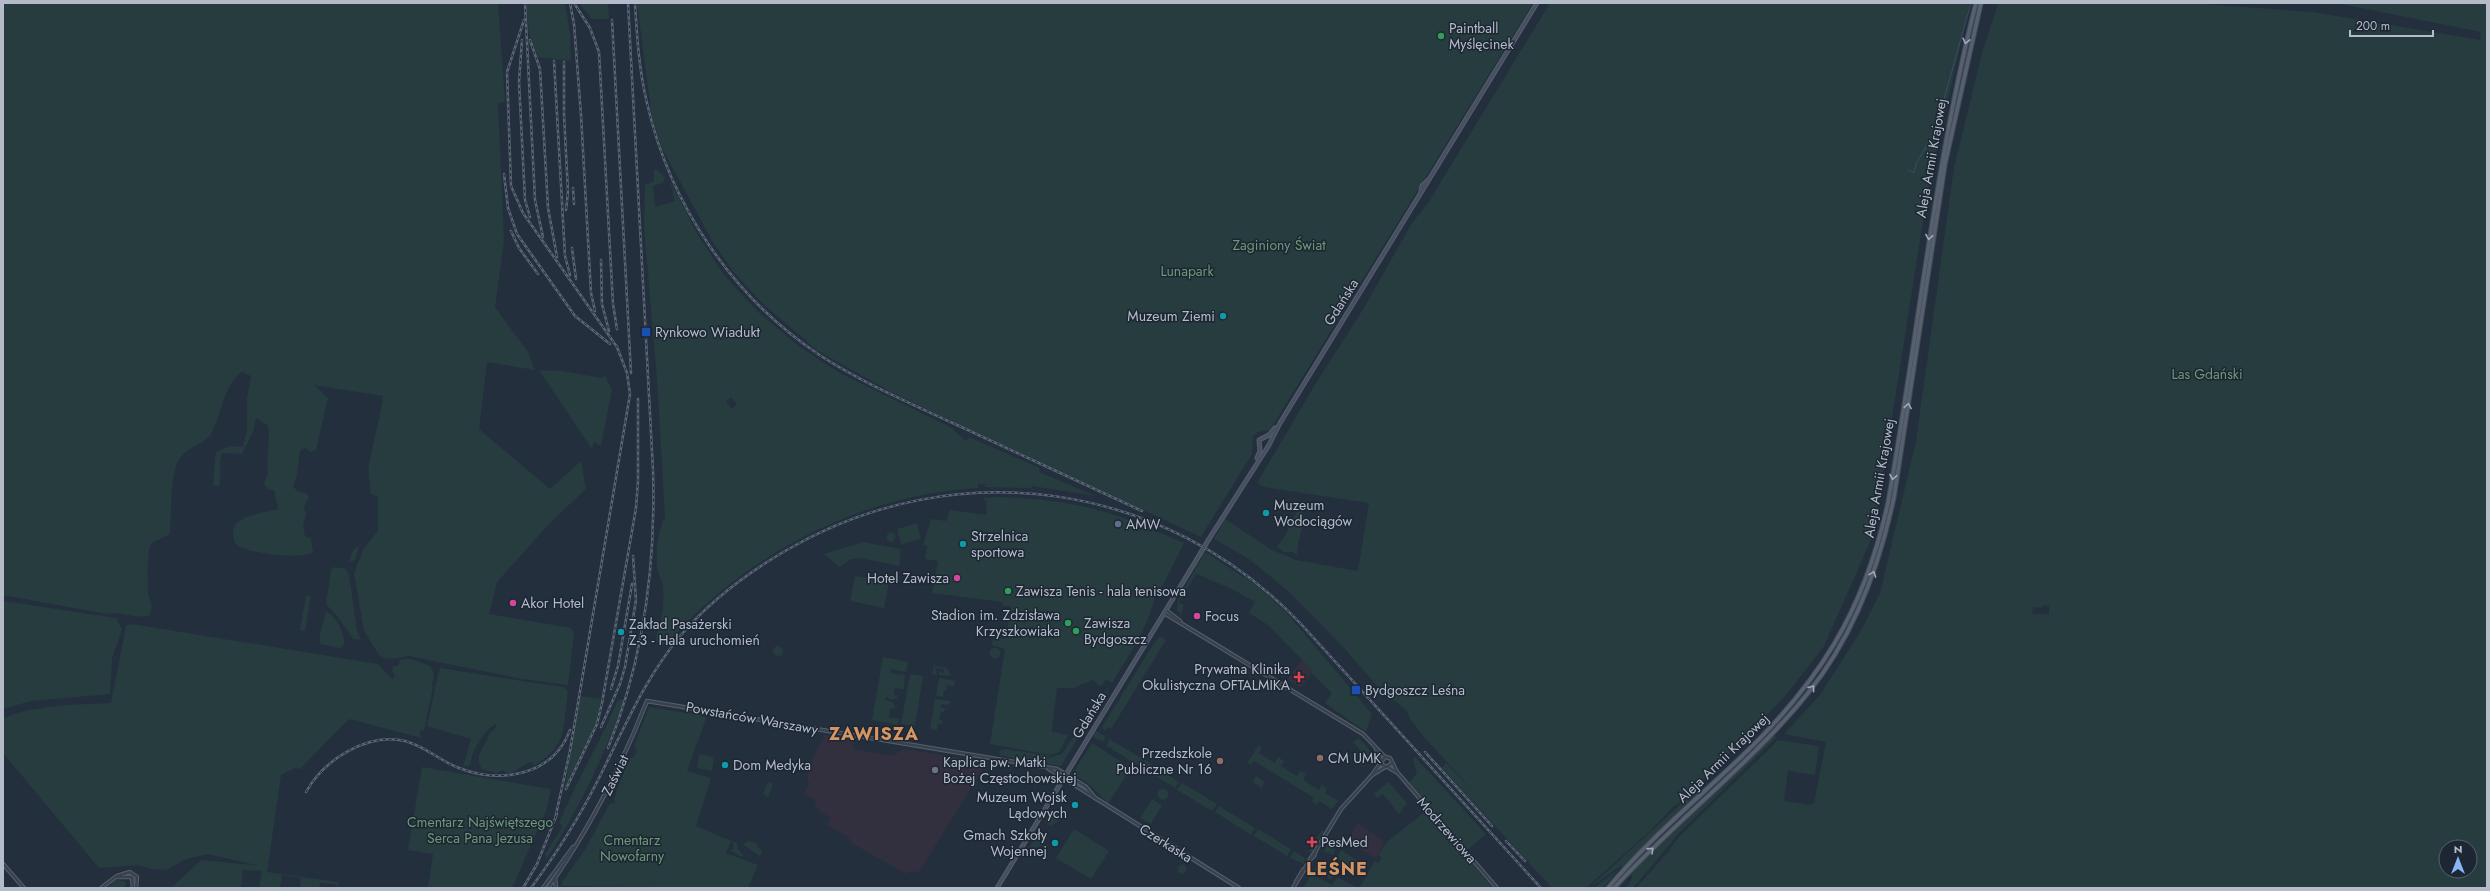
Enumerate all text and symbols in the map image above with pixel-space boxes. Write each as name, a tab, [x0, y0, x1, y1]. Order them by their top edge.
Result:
scale bar	[2350, 12, 2433, 38]
text: 200 m	[2356, 17, 2390, 35]
place label: Paintball Myślęcinek	[1449, 18, 1514, 54]
marker: Paintball Myślęcinek	[1436, 31, 1446, 41]
one-way arrow	[1962, 37, 1971, 44]
street label: Aleja Armii Krajowej	[1911, 97, 1951, 219]
one-way arrow	[1925, 234, 1934, 240]
park label: Zaginiony Świat	[1232, 235, 1326, 255]
park label: Lunapark	[1160, 261, 1214, 281]
street label: Gdańska	[1319, 275, 1363, 329]
place label: Muzeum Ziemi	[1127, 306, 1215, 326]
marker: Muzeum Ziemi	[1218, 311, 1228, 321]
place label: Rynkowo Wiadukt	[655, 322, 761, 342]
marker: Rynkowo Wiadukt	[640, 326, 652, 338]
park label: Las Gdański	[2171, 364, 2243, 384]
one-way arrow	[1903, 403, 1912, 409]
street label: Aleja Armii Krajowej	[1859, 417, 1899, 539]
one-way arrow	[1889, 473, 1897, 480]
place label: Muzeum Wodociągów	[1274, 495, 1353, 531]
marker: Muzeum Wodociągów	[1261, 508, 1271, 518]
place label: AMW	[1126, 514, 1161, 534]
marker: AMW	[1113, 519, 1123, 529]
place label: Strzelnica sportowa	[971, 526, 1028, 562]
marker: Strzelnica sportowa	[958, 539, 968, 549]
place label: Hotel Zawisza	[867, 568, 949, 588]
one-way arrow	[1869, 571, 1877, 578]
marker: Hotel Zawisza	[952, 573, 962, 583]
place label: Zawisza Tenis - hala tenisowa	[1016, 581, 1186, 601]
marker: Zawisza Tenis - hala tenisowa	[1003, 586, 1013, 596]
place label: Akor Hotel	[521, 593, 584, 613]
marker: Akor Hotel	[508, 598, 518, 608]
place label: Stadion im. Zdzisława Krzyszkowiaka	[931, 605, 1060, 641]
place label: Focus	[1205, 606, 1239, 626]
marker: Focus	[1192, 611, 1202, 621]
place label: Zawisza Bydgoszcz	[1084, 613, 1147, 649]
place label: Zakład Pasażerski Z-3 - Hala uruchomień	[629, 614, 760, 650]
marker: Stadion im. Zdzisława Krzyszkowiaka	[1063, 618, 1073, 628]
marker: Zawisza Bydgoszcz	[1071, 626, 1081, 636]
marker: Zakład Pasażerski Z-3 - Hala uruchomień	[616, 627, 626, 637]
place label: Prywatna Klinika Okulistyczna OFTALMIKA	[1142, 659, 1291, 695]
marker: Prywatna Klinika Okulistyczna OFTALMIKA	[1293, 671, 1305, 683]
place label: Bydgoszcz Leśna	[1365, 680, 1465, 700]
marker: Bydgoszcz Leśna	[1350, 684, 1362, 696]
one-way arrow	[1807, 686, 1814, 693]
street label: Gdańska	[1067, 688, 1111, 742]
street label: Powstańców Warszawy	[684, 697, 821, 740]
street label: Aleja Armii Krajowej	[1673, 709, 1773, 807]
district label: ZAWISZA	[829, 721, 919, 747]
place label: Przedszkole Publiczne Nr 16	[1116, 743, 1212, 779]
place label: CM UMK	[1328, 748, 1381, 768]
street label: Zaświat	[597, 751, 634, 799]
place label: Kaplica pw. Matki Bożej Częstochowskiej	[943, 752, 1077, 788]
marker: CM UMK	[1315, 753, 1325, 763]
place label: Dom Medyka	[733, 755, 811, 775]
marker: Przedszkole Publiczne Nr 16	[1215, 756, 1225, 766]
marker: Dom Medyka	[720, 760, 730, 770]
marker: Kaplica pw. Matki Bożej Częstochowskiej	[930, 765, 940, 775]
place label: Muzeum Wojsk Lądowych	[977, 787, 1068, 823]
street label: Modrzewiowa	[1412, 792, 1482, 868]
marker: Muzeum Wojsk Lądowych	[1070, 800, 1080, 810]
park label: Cmentarz Najświętszego Serca Pana Jezusa	[407, 812, 553, 848]
street label: Czerkaska	[1136, 819, 1196, 867]
place label: Gmach Szkoły Wojennej	[963, 825, 1048, 861]
park label: Cmentarz Nowofarny	[600, 830, 665, 866]
place label: PesMed	[1321, 832, 1368, 852]
marker: PesMed	[1306, 836, 1318, 848]
marker: Gmach Szkoły Wojennej	[1050, 838, 1060, 848]
north arrow	[2438, 839, 2478, 879]
text: N	[2454, 841, 2462, 857]
one-way arrow	[1646, 847, 1654, 854]
district label: LEŚNE	[1306, 856, 1368, 882]

